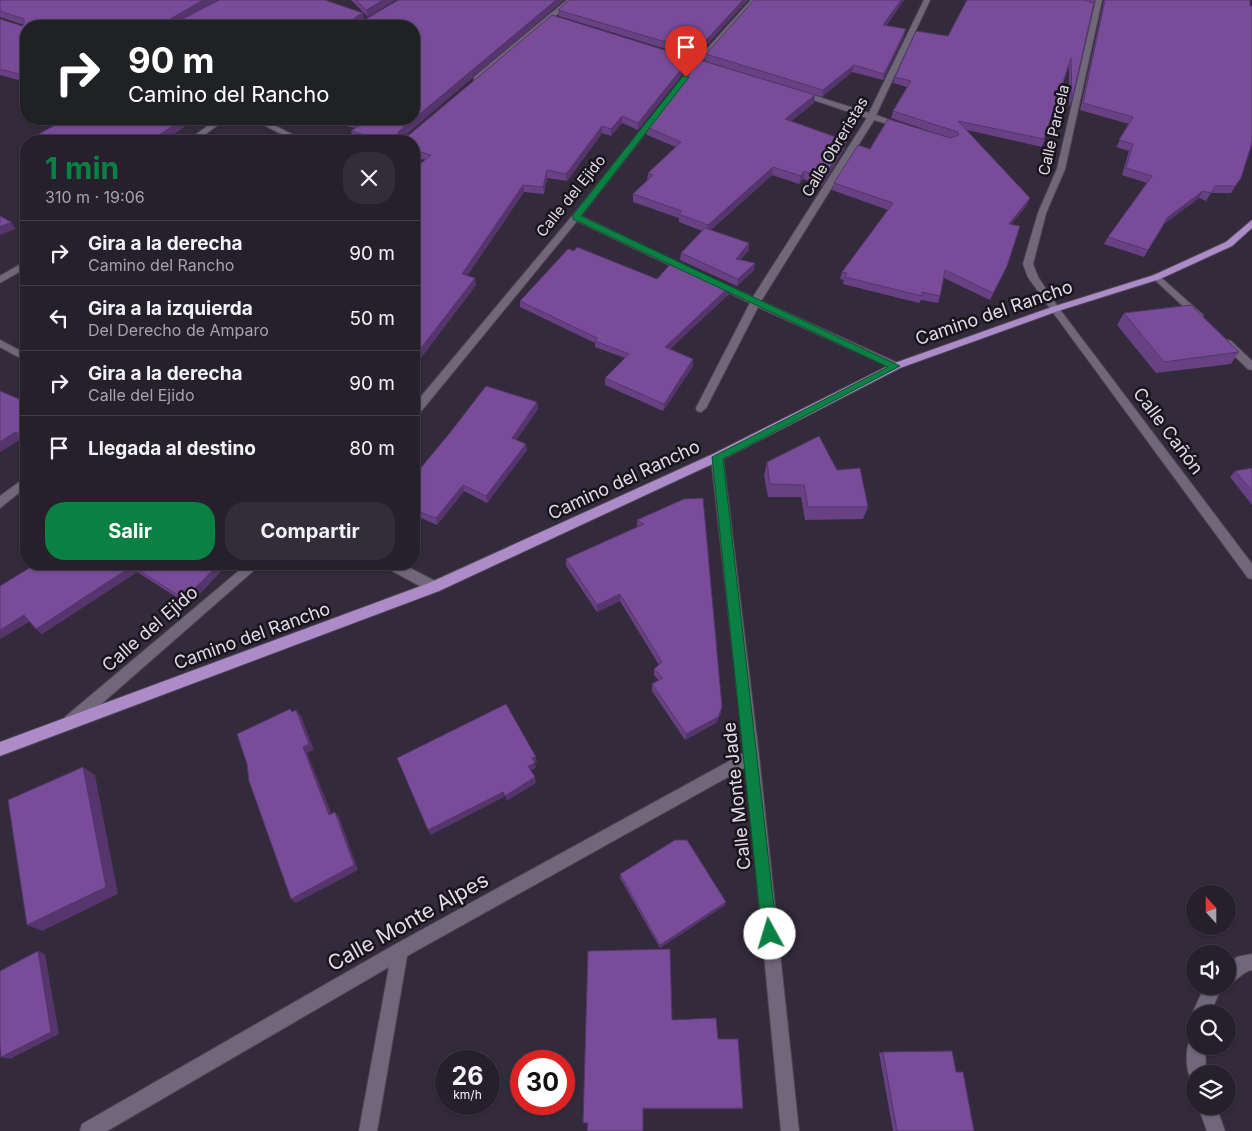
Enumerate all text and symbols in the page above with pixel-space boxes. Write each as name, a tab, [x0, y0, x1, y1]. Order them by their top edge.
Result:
pin	[665, 26, 707, 77]
icon: arrive	[672, 33, 700, 61]
text: 90 m	[128, 39, 215, 81]
icon: right	[45, 40, 110, 105]
text: Camino del Rancho	[128, 81, 329, 107]
street label: Calle Parcela	[1034, 83, 1073, 177]
street label: Calle Obreristas	[797, 93, 872, 200]
text: 1 min	[45, 150, 119, 186]
street label: Calle del Ejido	[532, 151, 609, 240]
button: close	[343, 152, 395, 204]
text: 310 m · 19:06	[45, 187, 145, 207]
text: Gira a la derecha	[88, 232, 243, 255]
icon: right	[45, 239, 73, 267]
text: 90 m	[349, 242, 395, 265]
text: Camino del Rancho	[88, 255, 234, 275]
street label: Camino del Rancho	[913, 276, 1075, 349]
text: Gira a la izquierda	[88, 297, 253, 320]
icon: left	[45, 304, 73, 332]
text: 50 m	[349, 307, 395, 330]
text: Del Derecho de Amparo	[88, 320, 269, 340]
text: Gira a la derecha	[88, 362, 243, 385]
icon: right	[45, 369, 73, 397]
text: 90 m	[349, 372, 395, 395]
street label: Calle Cañón	[1129, 383, 1208, 478]
text: Calle del Ejido	[88, 385, 195, 405]
icon: arrive	[45, 434, 73, 462]
street label: Camino del Rancho	[545, 435, 703, 524]
text: Llegada al destino	[88, 437, 256, 460]
text: 80 m	[349, 437, 395, 460]
button: Salir	[45, 502, 215, 560]
button: Compartir	[225, 502, 395, 560]
street label: Calle del Ejido	[98, 581, 202, 676]
street label: Camino del Rancho	[171, 597, 333, 674]
street label: Calle Monte Jade	[718, 721, 755, 871]
street label: Calle Monte Alpes	[323, 867, 493, 976]
north arrow	[1186, 885, 1236, 935]
map controls	[1186, 885, 1236, 1115]
position arrow	[743, 907, 795, 959]
button: sound	[1186, 945, 1236, 995]
button: search	[1186, 1005, 1236, 1055]
speed limit sign: 30	[510, 1050, 575, 1115]
text: 26	[452, 1061, 483, 1091]
button: layers	[1186, 1065, 1236, 1115]
text: km/h	[453, 1087, 482, 1102]

